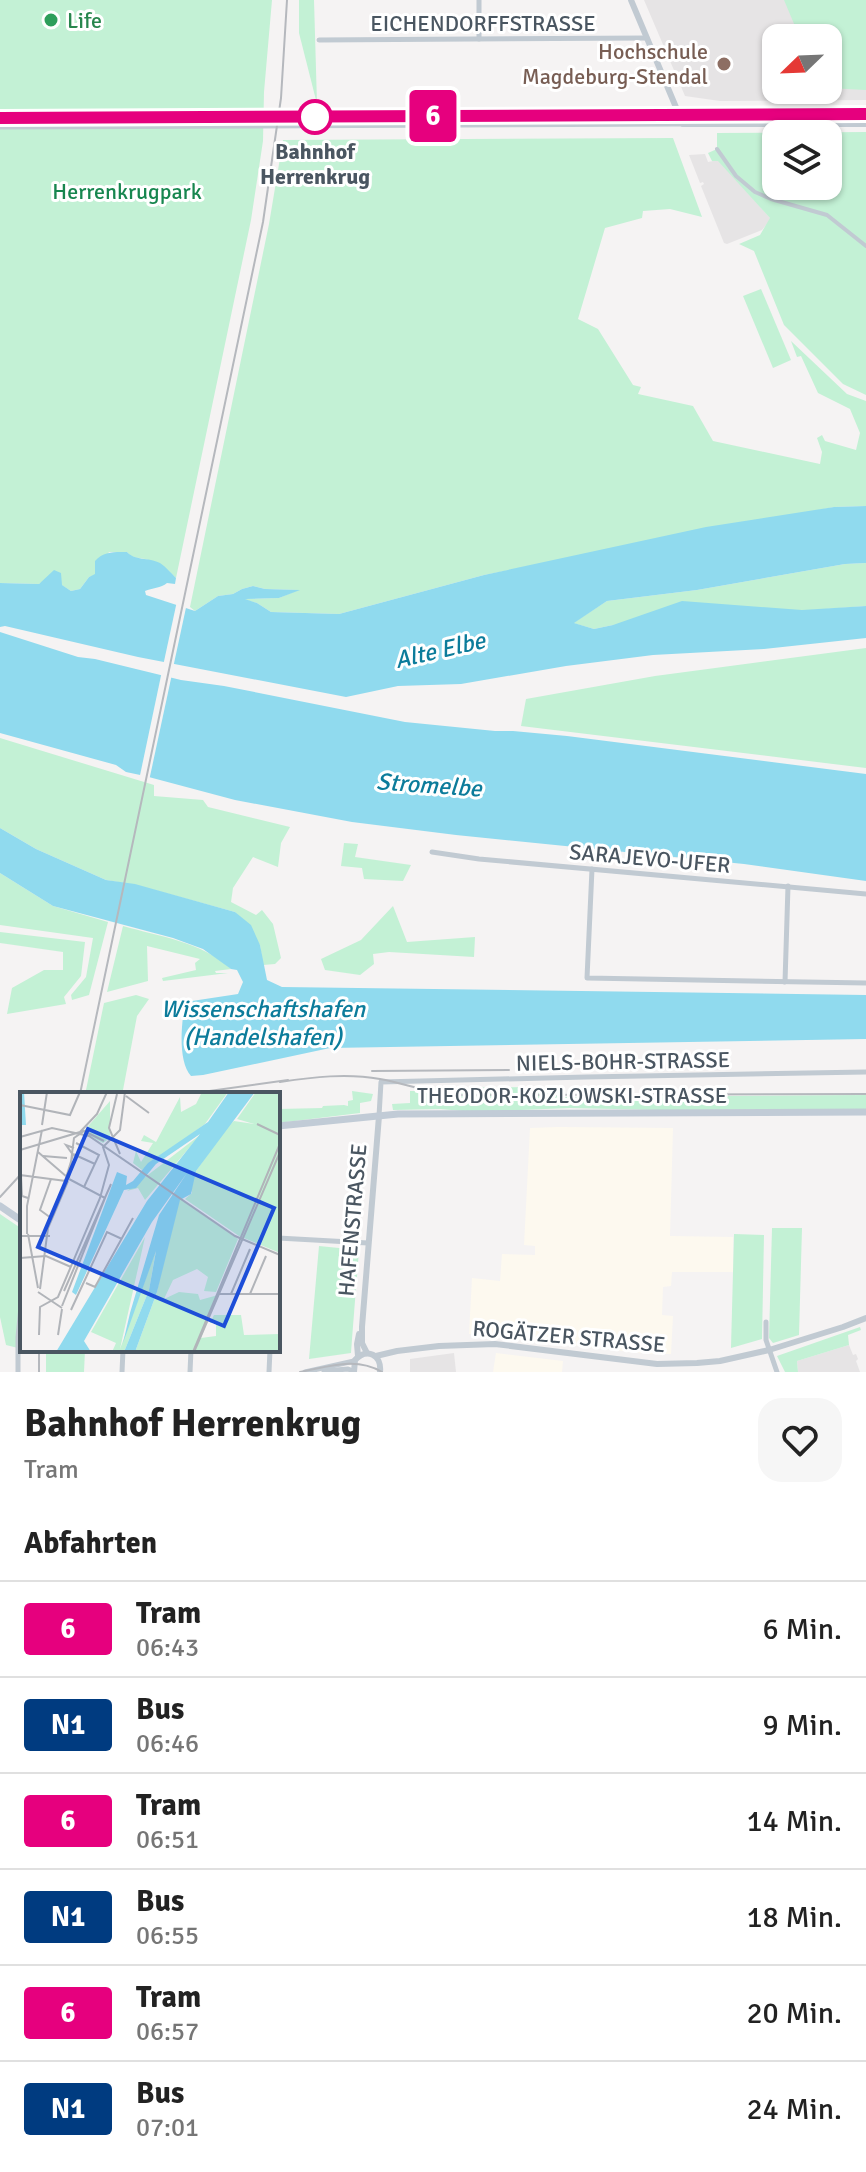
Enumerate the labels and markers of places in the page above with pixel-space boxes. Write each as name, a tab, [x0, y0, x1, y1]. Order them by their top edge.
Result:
place label: Life	[67, 7, 102, 34]
marker: Life	[42, 11, 60, 29]
place label: Hochschule Magdeburg-Stendal	[522, 38, 708, 90]
marker: Hochschule Magdeburg-Stendal	[715, 55, 733, 73]
marker: Bahnhof Herrenkrug	[298, 100, 332, 134]
place label: Bahnhof Herrenkrug	[260, 138, 370, 190]

